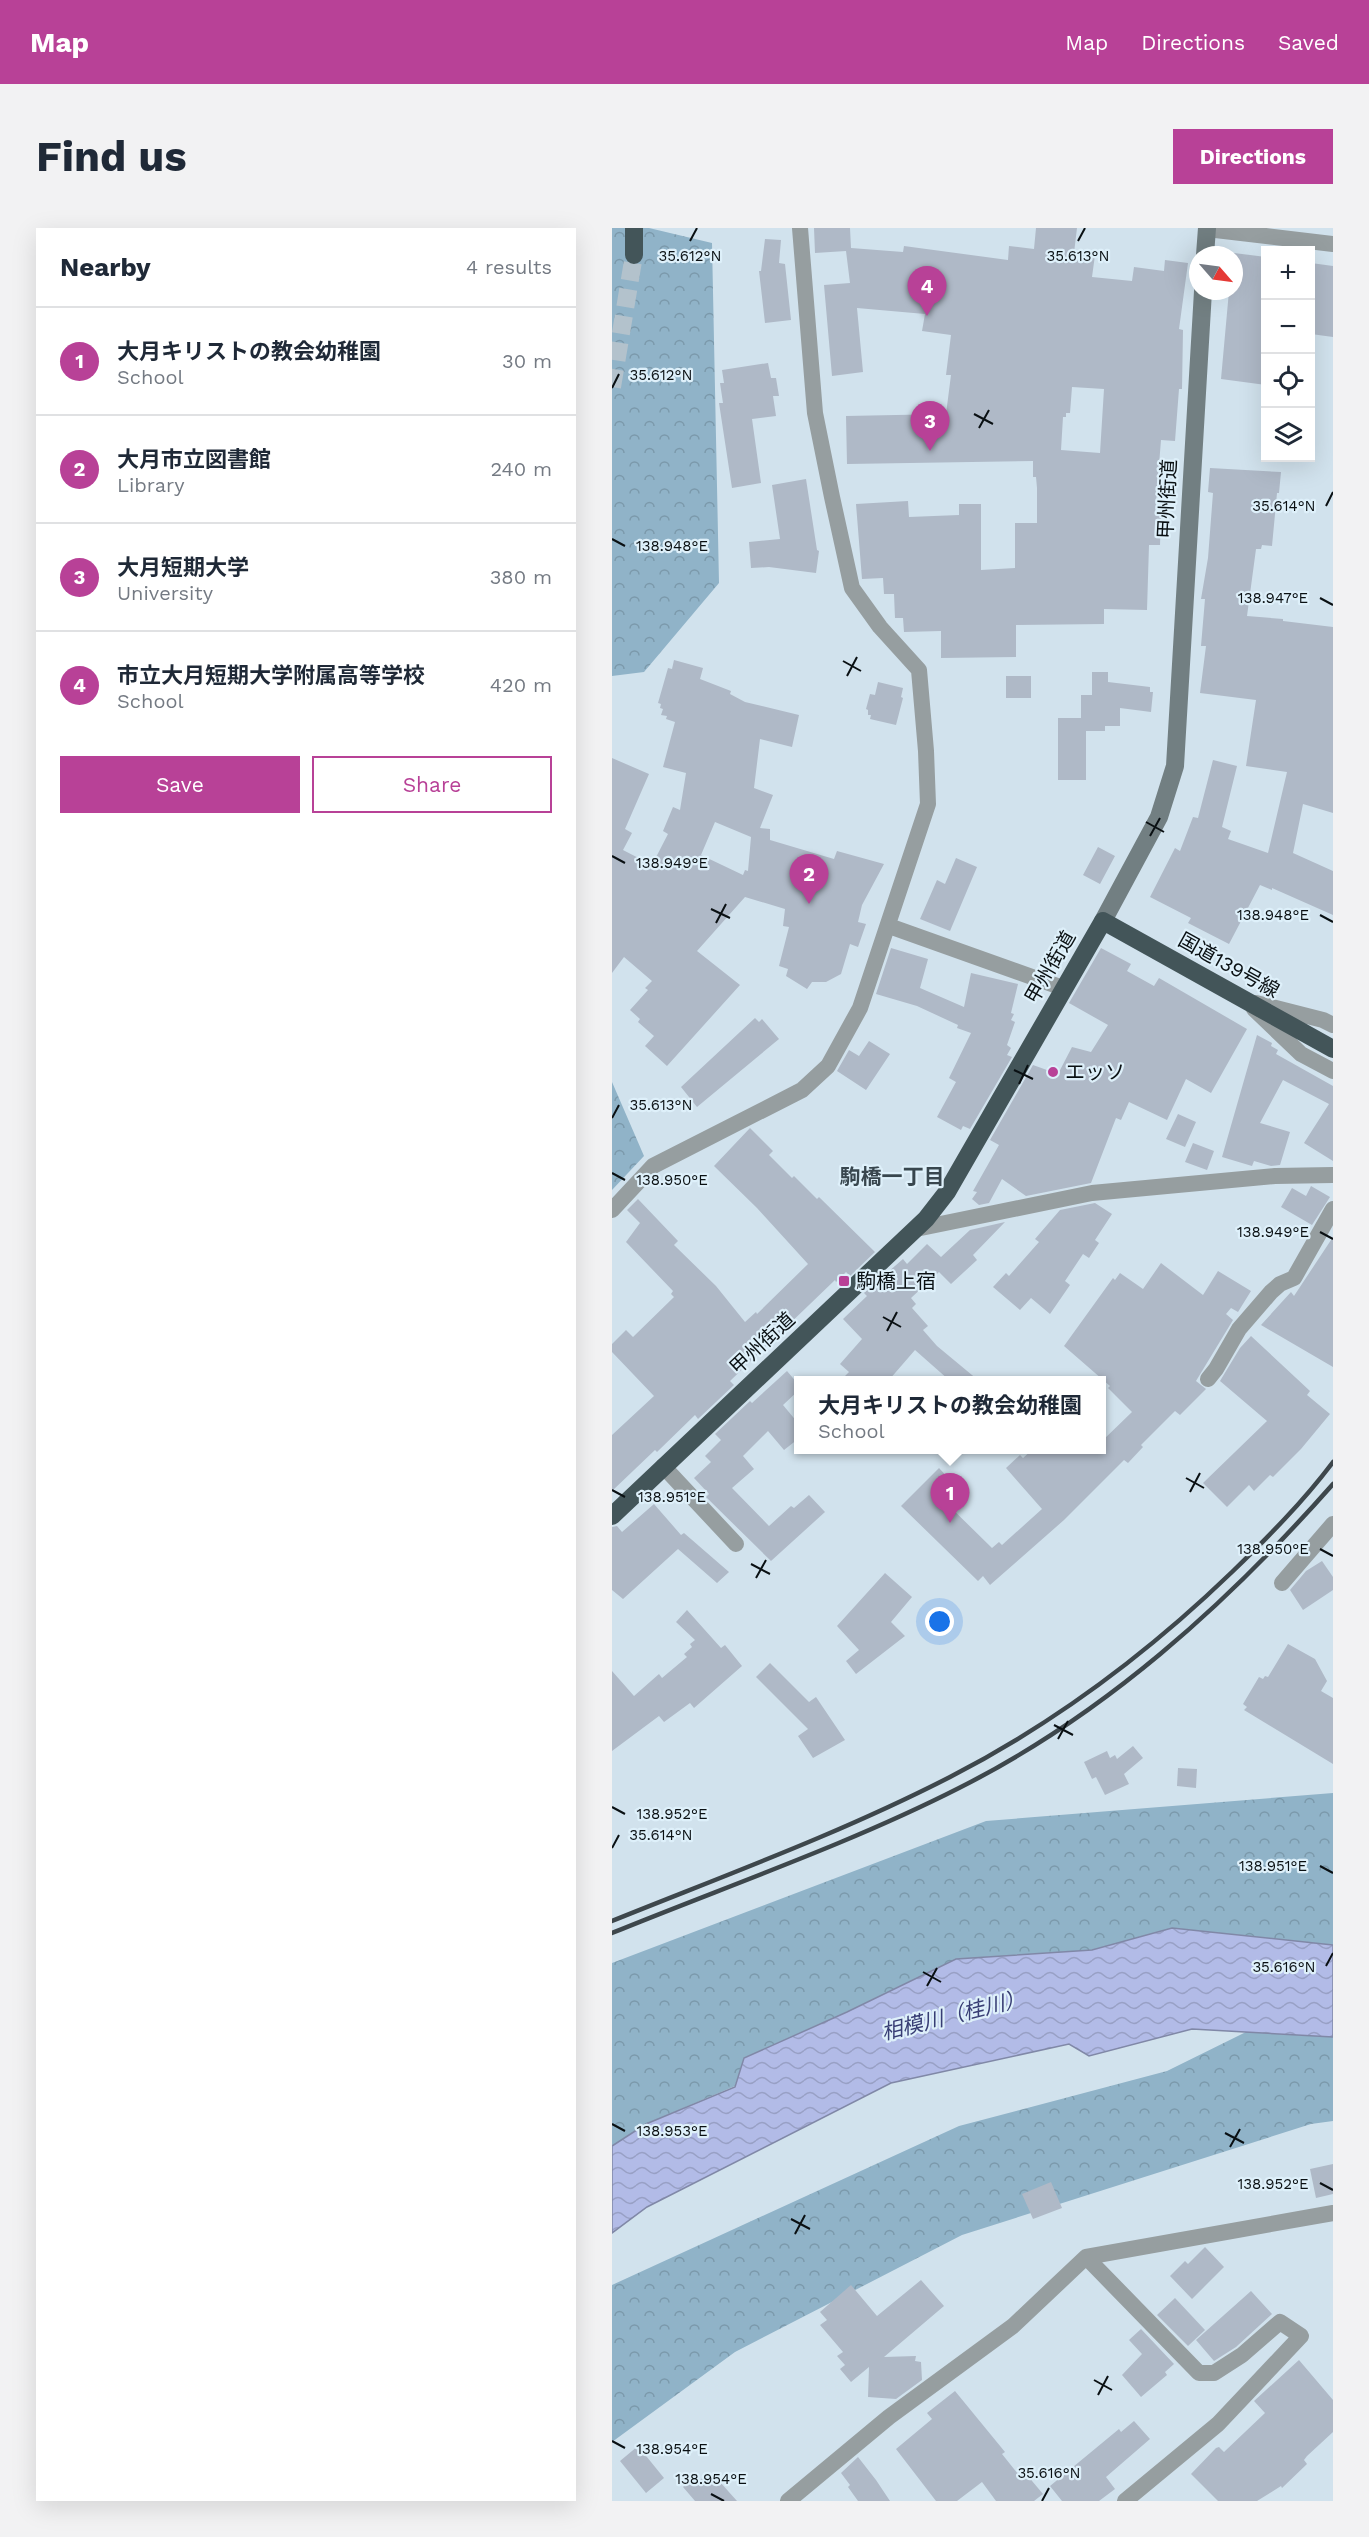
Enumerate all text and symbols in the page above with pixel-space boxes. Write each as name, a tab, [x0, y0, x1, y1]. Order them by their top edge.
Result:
text: Map	[30, 26, 89, 59]
text: Map	[1065, 30, 1108, 55]
text: Directions	[1141, 30, 1245, 55]
text: Saved	[1278, 30, 1339, 55]
button: Directions	[1173, 129, 1333, 184]
text: Find us	[36, 132, 187, 181]
north arrow	[1189, 246, 1243, 300]
map controls	[1261, 246, 1315, 462]
button: +	[1261, 246, 1315, 300]
text: 35.612°N	[659, 247, 721, 265]
text: 35.613°N	[1047, 247, 1109, 265]
text: Nearby	[60, 252, 151, 282]
text: 4 results	[466, 255, 552, 279]
pin: 4	[908, 266, 946, 316]
button: −	[1261, 300, 1315, 354]
text: 大月キリストの教会幼稚園	[117, 339, 381, 364]
text: 1	[75, 349, 84, 373]
text: 30 m	[502, 349, 552, 373]
button: locate	[1261, 354, 1315, 408]
text: School	[117, 365, 184, 389]
text: 35.612°N	[630, 366, 692, 384]
pin: 3	[910, 402, 950, 451]
button: layers	[1261, 408, 1315, 462]
text: 大月市立図書館	[117, 447, 271, 472]
text: 2	[74, 457, 85, 481]
text: 240 m	[490, 457, 552, 481]
street label: 甲州街道	[1153, 458, 1181, 540]
text: Library	[117, 473, 185, 497]
text: 35.614°N	[1252, 497, 1316, 515]
text: 138.948°E	[636, 537, 708, 555]
text: 大月短期大学	[117, 555, 249, 580]
text: 3	[74, 565, 85, 589]
text: 380 m	[490, 565, 552, 589]
text: University	[117, 581, 213, 605]
text: 138.947°E	[1238, 589, 1308, 607]
text: 市立大月短期大学附属高等学校	[117, 663, 425, 688]
text: 4	[73, 673, 86, 697]
text: 420 m	[490, 673, 552, 697]
text: School	[117, 689, 184, 713]
button: Save	[60, 756, 300, 813]
button: Share	[312, 756, 552, 813]
text: 138.949°E	[636, 854, 708, 872]
pin: 2	[790, 854, 828, 904]
text: 138.948°E	[1237, 906, 1309, 924]
street label: 甲州街道	[1020, 926, 1080, 1008]
street label: 国道139号線	[1174, 927, 1284, 1003]
place label: エッソ	[1065, 1060, 1125, 1084]
marker: エッソ	[1046, 1065, 1060, 1079]
text: 35.613°N	[630, 1096, 692, 1114]
district label: 駒橋一丁目	[840, 1164, 945, 1189]
text: 138.950°E	[636, 1171, 708, 1189]
text: 138.949°E	[1237, 1223, 1309, 1241]
place label: 駒橋上宿	[856, 1269, 936, 1293]
marker: 駒橋上宿	[837, 1274, 851, 1288]
street label: 甲州街道	[725, 1307, 799, 1379]
popup	[794, 1376, 1106, 1454]
text: 大月キリストの教会幼稚園	[818, 1393, 1082, 1418]
text: School	[818, 1419, 885, 1443]
pin: 1	[930, 1474, 970, 1523]
text: 138.951°E	[638, 1488, 706, 1506]
text: 138.950°E	[1237, 1540, 1309, 1558]
your location	[925, 1607, 954, 1636]
text: 138.952°E	[636, 1805, 708, 1823]
text: 35.614°N	[629, 1826, 693, 1844]
text: 138.951°E	[1239, 1857, 1307, 1875]
text: 35.616°N	[1252, 1958, 1316, 1976]
water label: 相模川（桂川）	[879, 1985, 1027, 2045]
text: 138.953°E	[636, 2122, 708, 2140]
text: 138.952°E	[1237, 2175, 1309, 2193]
text: 138.954°E	[636, 2440, 708, 2458]
text: 35.616°N	[1017, 2464, 1081, 2482]
text: 138.954°E	[675, 2470, 747, 2488]

